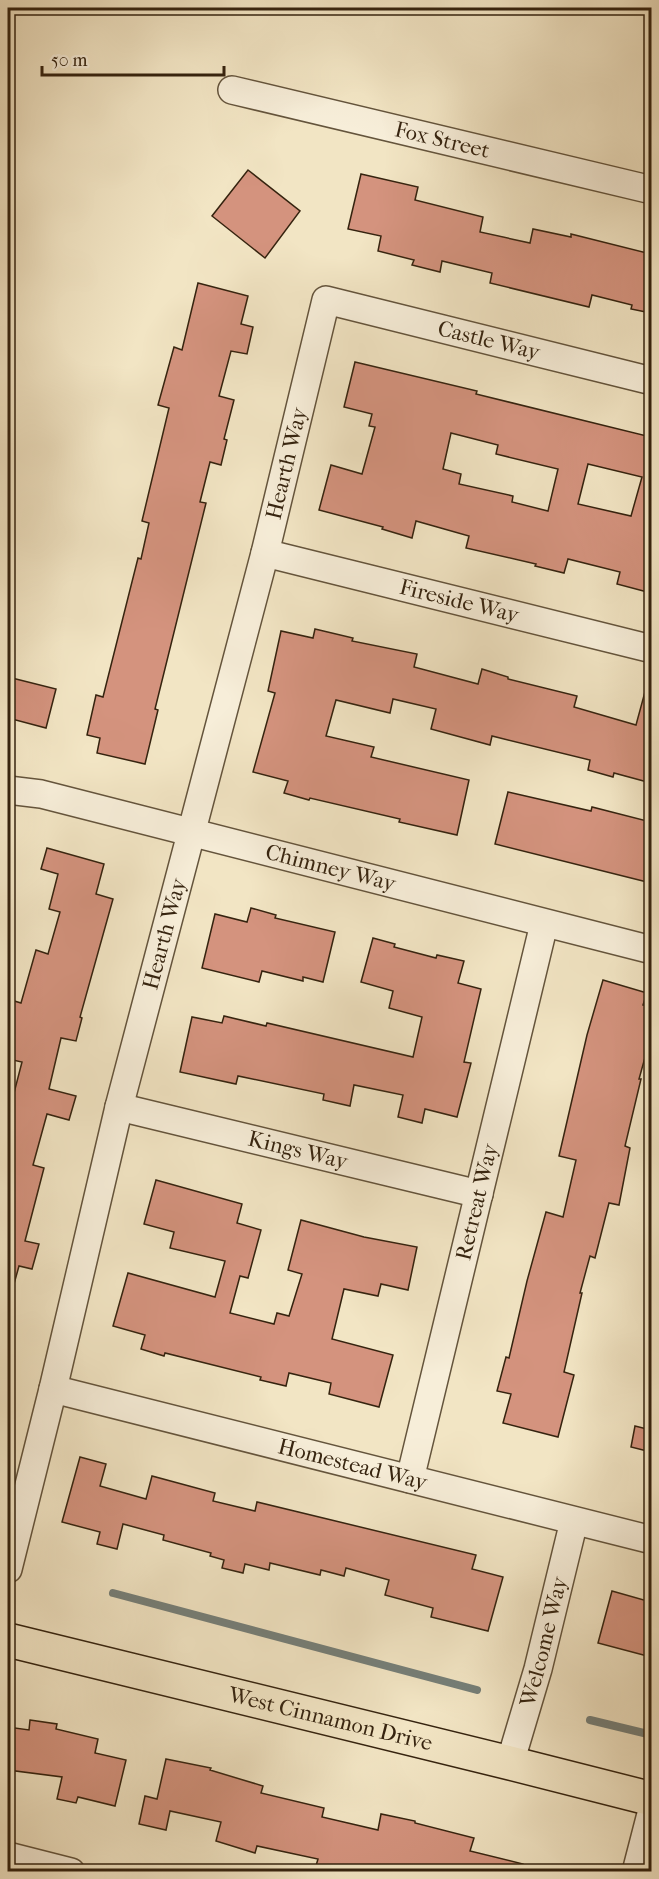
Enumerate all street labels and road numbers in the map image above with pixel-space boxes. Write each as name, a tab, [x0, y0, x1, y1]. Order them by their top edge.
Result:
street label: Fox Street	[392, 116, 492, 164]
street label: Castle Way	[435, 315, 544, 366]
street label: Hearth Way	[261, 404, 313, 522]
street label: Fireside Way	[397, 574, 523, 629]
street label: Chimney Way	[263, 839, 400, 897]
street label: Hearth Way	[137, 874, 192, 993]
street label: Kings Way	[245, 1126, 352, 1175]
street label: Retreat Way	[450, 1140, 504, 1263]
street label: Homestead Way	[275, 1433, 431, 1496]
street label: Welcome Way	[514, 1573, 573, 1711]
street label: West Cinnamon Drive	[225, 1681, 435, 1757]

